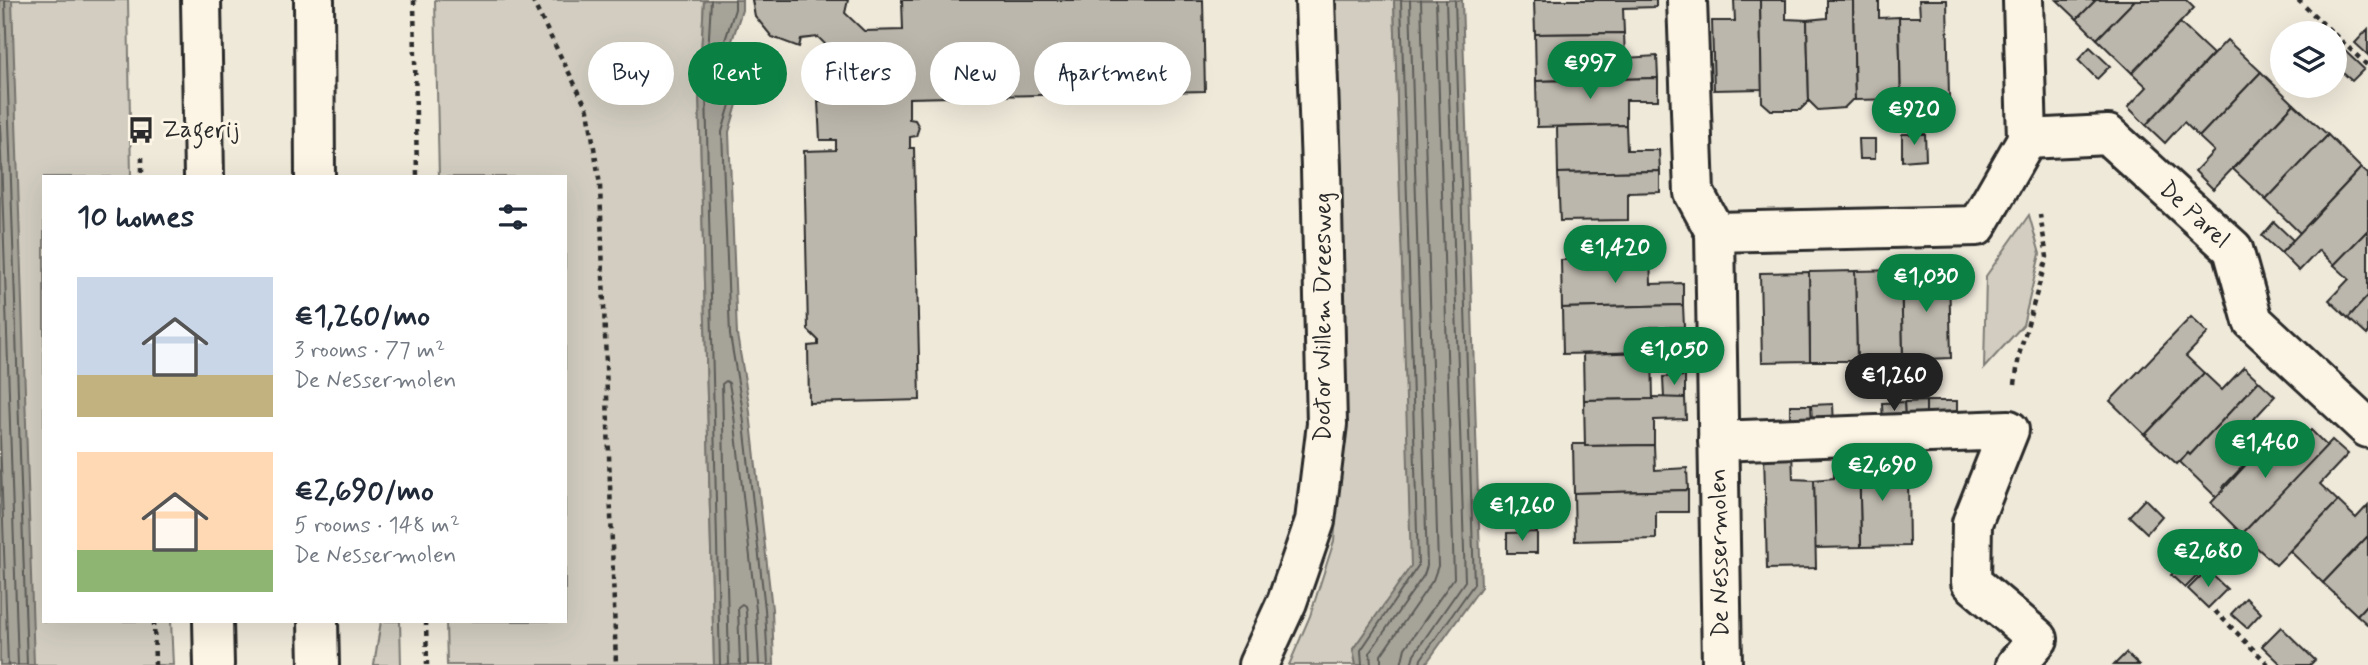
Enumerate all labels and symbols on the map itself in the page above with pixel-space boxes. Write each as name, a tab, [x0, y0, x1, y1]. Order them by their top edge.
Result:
pin: €997	[1549, 42, 1631, 101]
pin: €920	[1873, 88, 1955, 147]
bus stop icon: Zagerij	[126, 115, 156, 145]
place label: Zagerij	[162, 115, 239, 149]
street label: De Parel	[2152, 174, 2236, 256]
street label: Doctor Willem Dreesweg	[1308, 192, 1339, 442]
pin: €1,420	[1558, 226, 1672, 285]
pin: €1,030	[1869, 254, 1983, 314]
pin: €1,050	[1617, 328, 1731, 387]
pin: €1,260	[1837, 354, 1951, 413]
pin: €1,460	[2208, 420, 2322, 480]
pin: €2,690	[1825, 444, 1939, 503]
street label: De Nessermolen	[1703, 468, 1737, 638]
pin: €1,260	[1465, 484, 1579, 543]
pin: €2,680	[2151, 530, 2265, 589]

